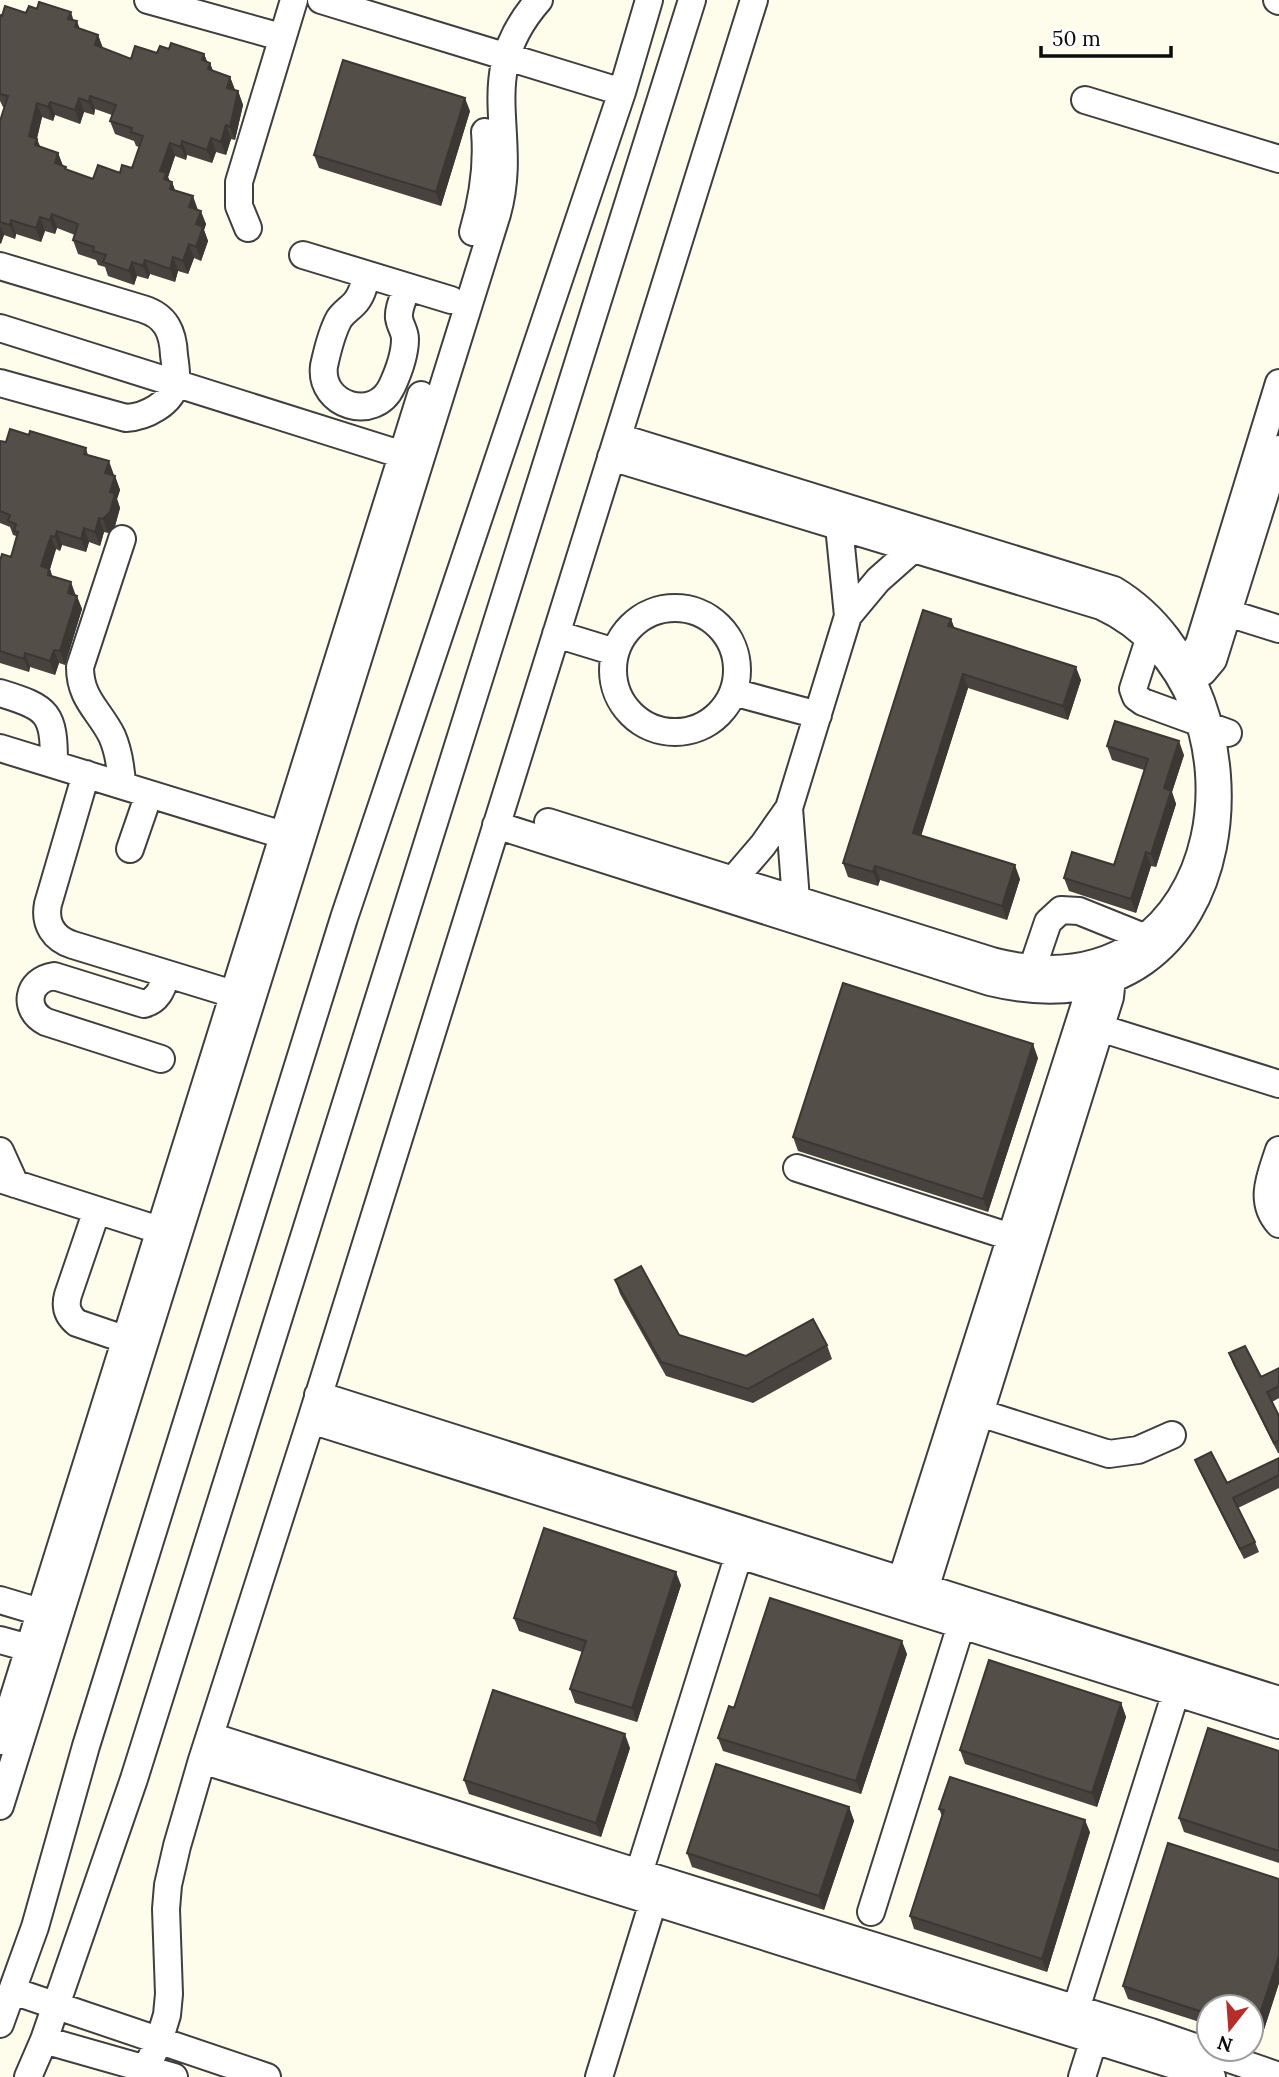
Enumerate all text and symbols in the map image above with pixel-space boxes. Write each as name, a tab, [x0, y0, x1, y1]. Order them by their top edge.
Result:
scale bar	[1041, 14, 1170, 58]
text: 50 m	[1052, 25, 1101, 52]
north arrow	[1195, 1993, 1265, 2063]
text: N	[1214, 2031, 1236, 2058]

